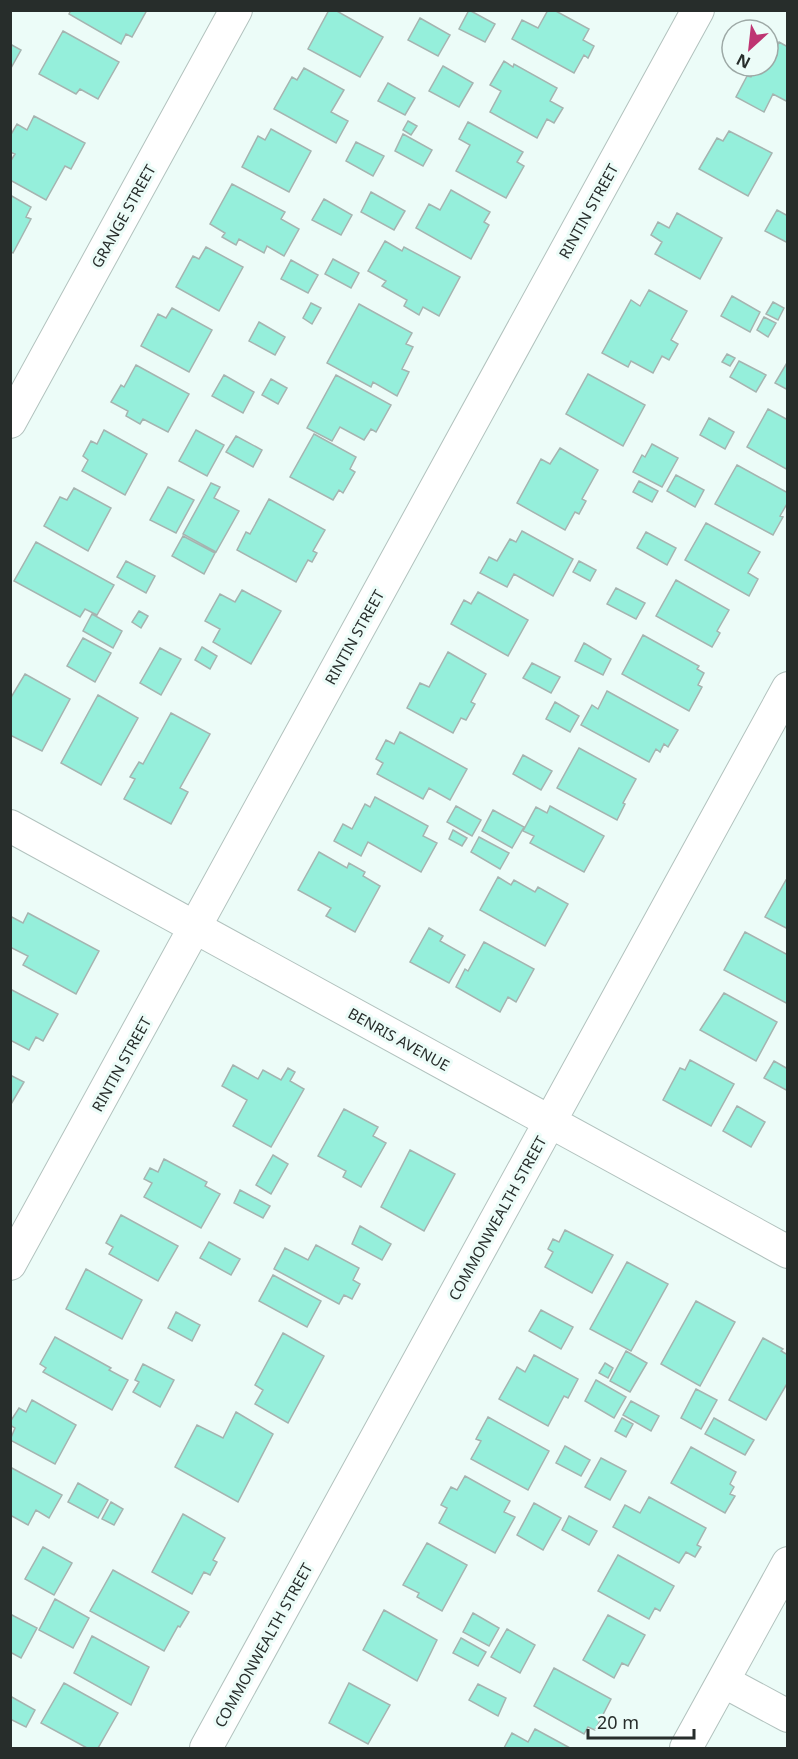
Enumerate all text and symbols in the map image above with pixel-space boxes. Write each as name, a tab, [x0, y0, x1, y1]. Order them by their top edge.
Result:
north arrow	[720, 18, 780, 78]
text: N	[732, 49, 754, 74]
street label: RINTIN STREET	[554, 159, 623, 262]
street label: GRANGE STREET	[86, 160, 160, 271]
street label: RINTIN STREET	[320, 585, 389, 688]
street label: BENRIS AVENUE	[345, 1003, 453, 1075]
street label: RINTIN STREET	[87, 1012, 156, 1115]
street label: COMMONWEALTH STREET	[443, 1132, 551, 1304]
street label: COMMONWEALTH STREET	[209, 1559, 317, 1731]
scale bar	[588, 1702, 694, 1740]
text: 20 m	[597, 1710, 639, 1734]

